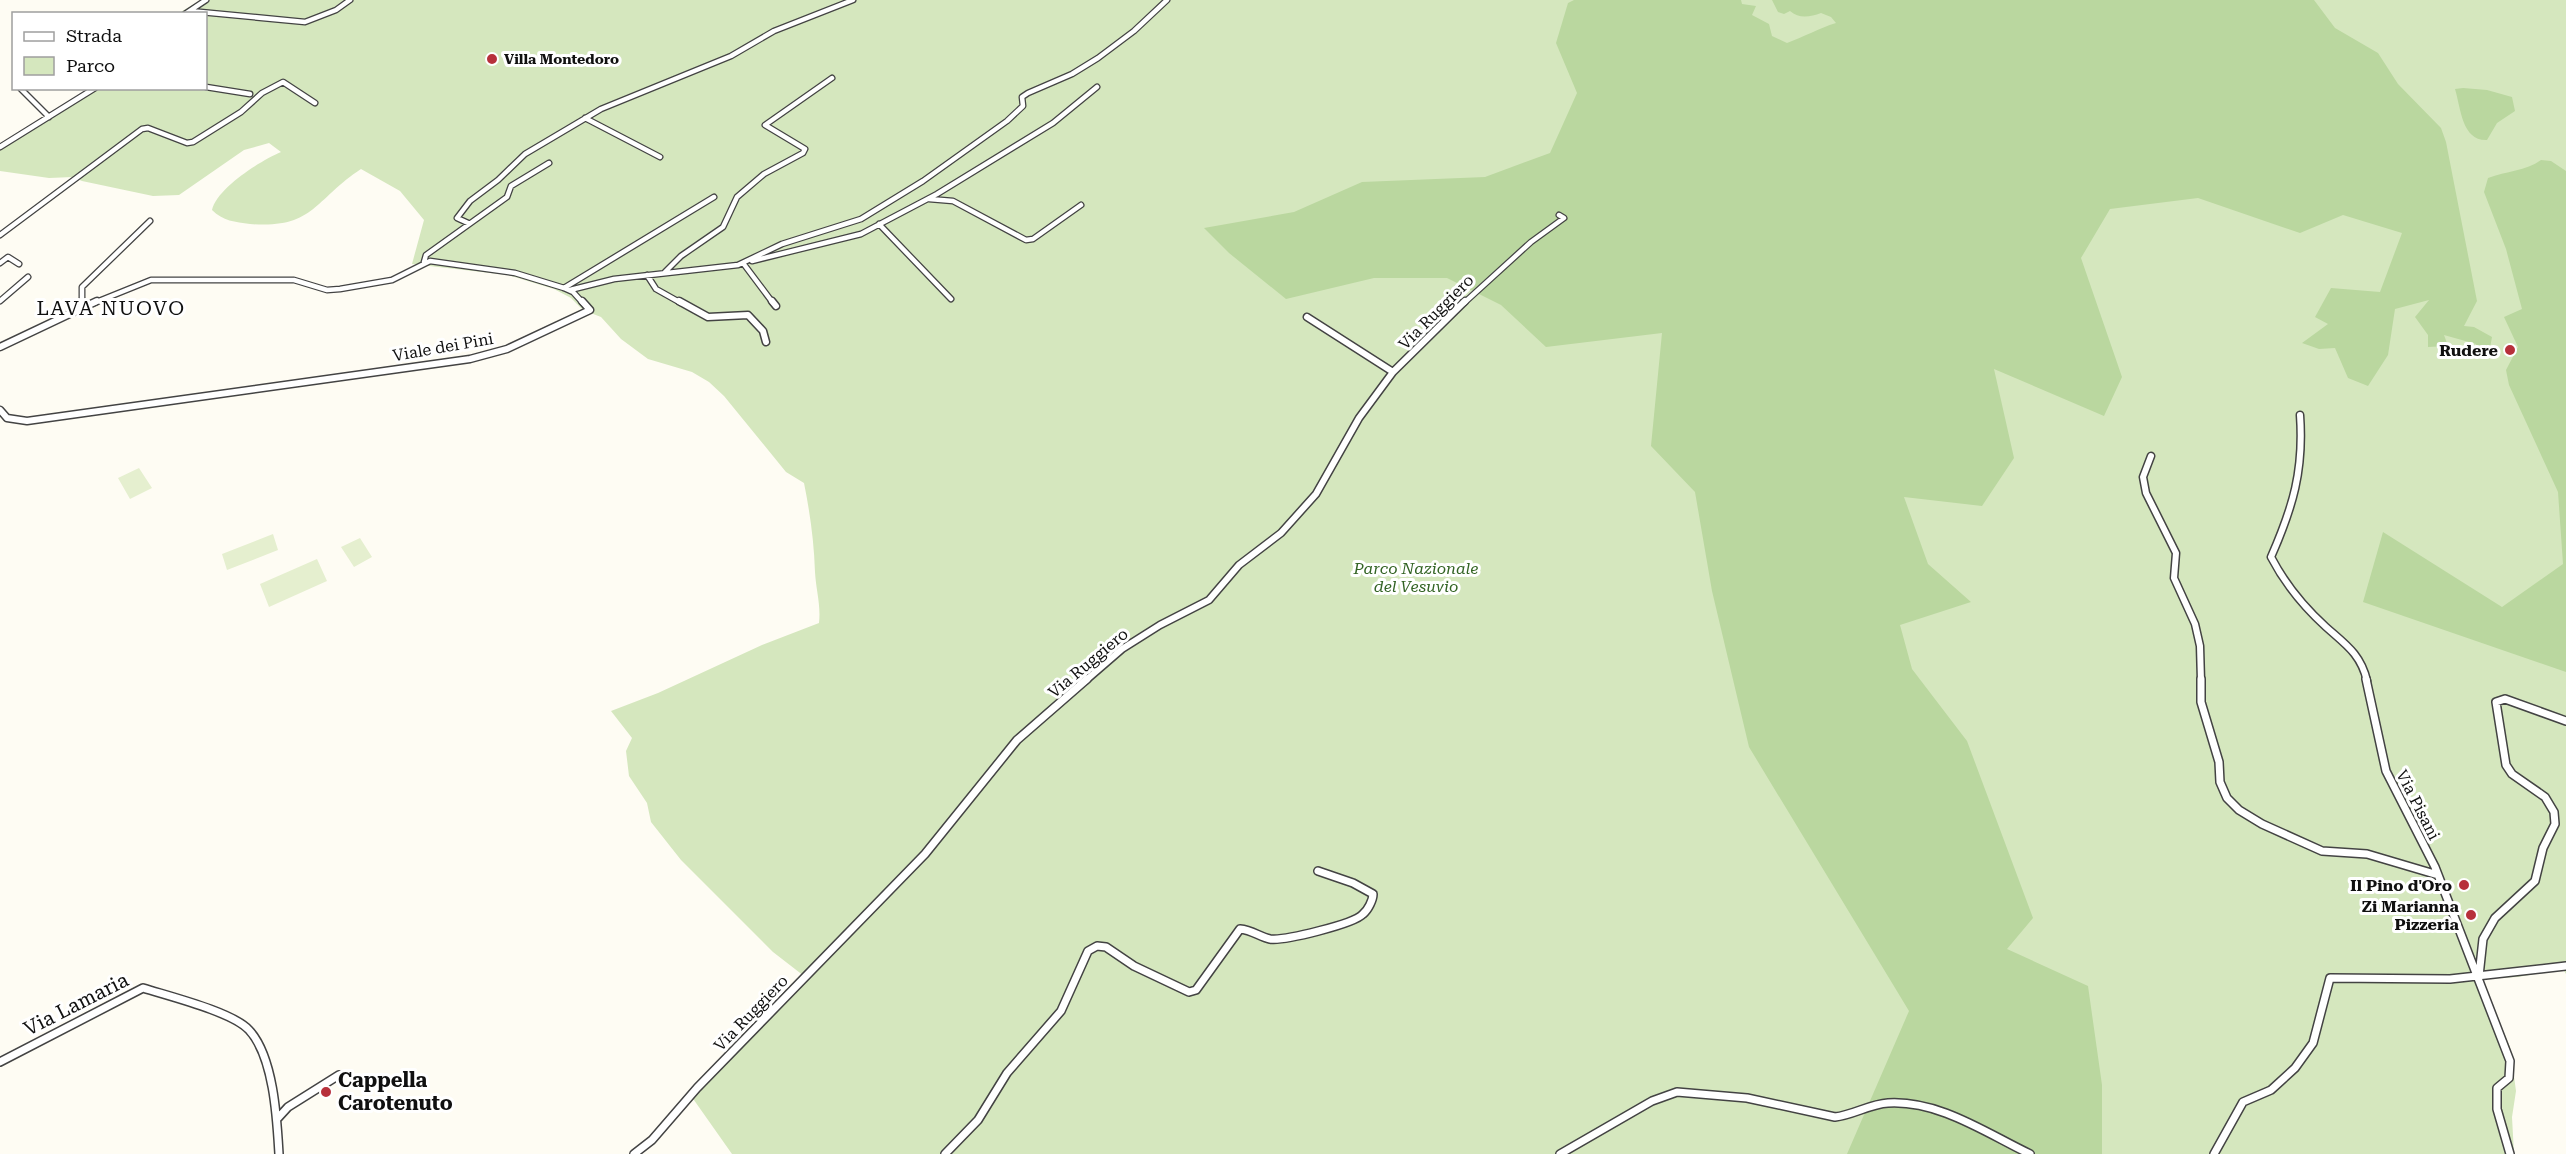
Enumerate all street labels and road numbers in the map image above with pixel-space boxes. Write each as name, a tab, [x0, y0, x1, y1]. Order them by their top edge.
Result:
street label: Via Ruggiero	[1395, 270, 1478, 353]
street label: Viale dei Pini	[391, 329, 495, 365]
street label: Via Ruggiero	[1044, 624, 1132, 702]
street label: Via Pisani	[2392, 767, 2444, 843]
street label: Via Lamaria	[20, 967, 132, 1041]
street label: Via Ruggiero	[710, 971, 792, 1055]

